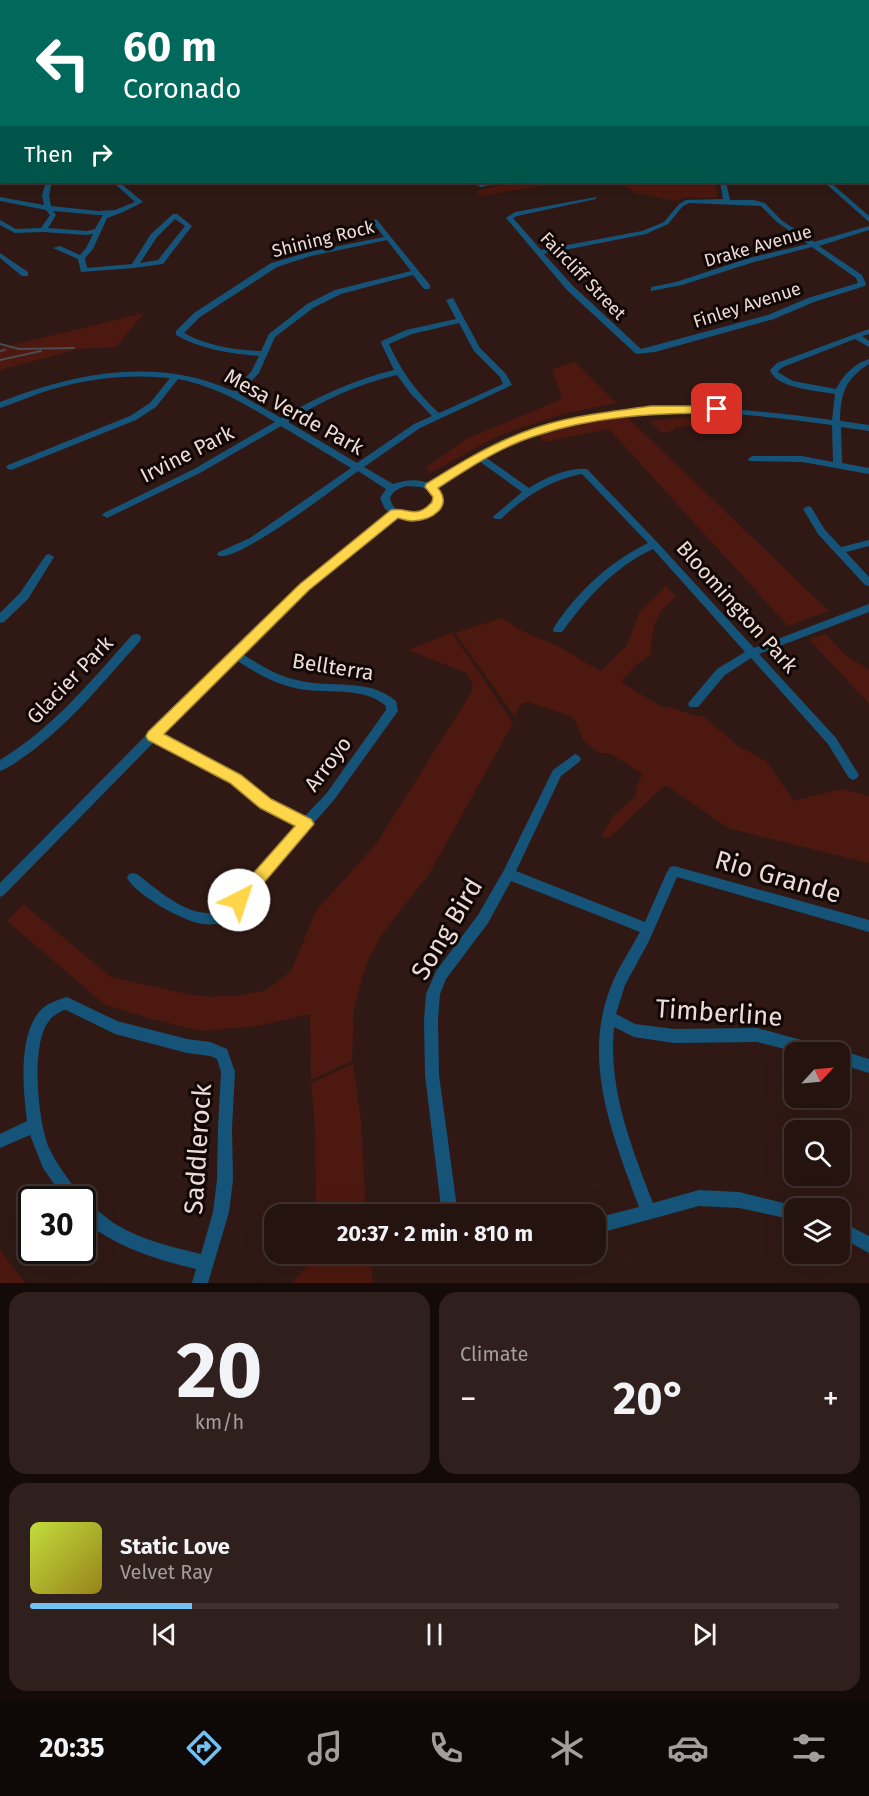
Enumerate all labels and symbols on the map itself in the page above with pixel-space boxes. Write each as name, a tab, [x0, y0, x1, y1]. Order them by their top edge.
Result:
street label: Shining Rock	[270, 215, 377, 262]
street label: Drake Avenue	[702, 220, 814, 272]
street label: Faircliff Street	[536, 227, 631, 325]
street label: Finley Avenue	[690, 277, 804, 333]
street label: Mesa Verde Park	[220, 363, 368, 461]
pin	[691, 383, 742, 434]
street label: Irvine Park	[136, 419, 238, 489]
street label: Bloomington Park	[671, 535, 803, 679]
street label: Glacier Park	[21, 630, 119, 730]
street label: Bellterra	[290, 648, 376, 686]
street label: Arroyo	[299, 731, 357, 797]
street label: Rio Grande	[711, 844, 845, 910]
position arrow	[207, 868, 271, 932]
street label: Song Bird	[405, 873, 489, 985]
street label: Timberline	[655, 993, 783, 1033]
north arrow	[784, 1042, 850, 1108]
street label: Saddlerock	[178, 1082, 218, 1216]
speed limit sign: 30	[18, 1186, 96, 1264]

